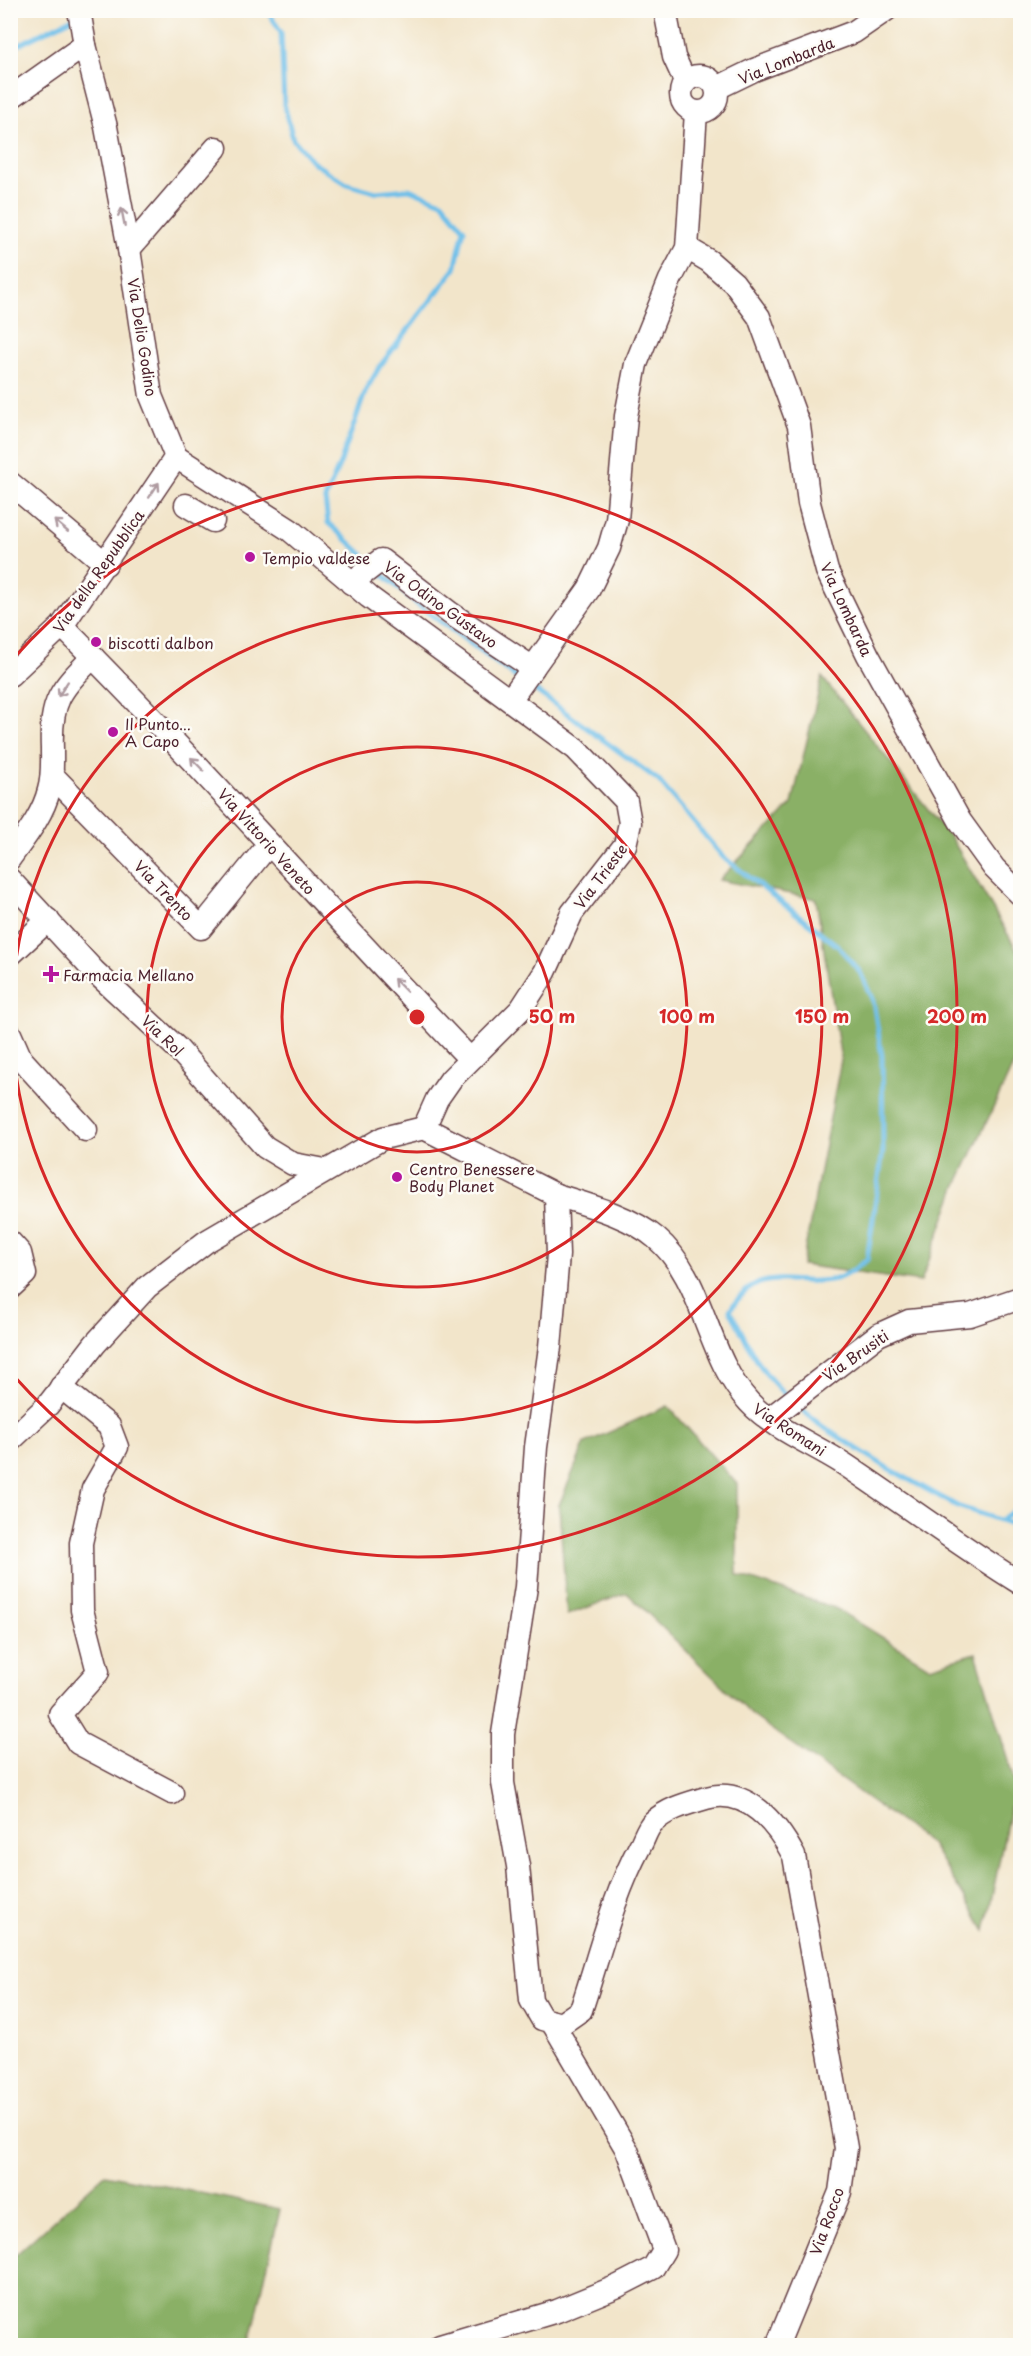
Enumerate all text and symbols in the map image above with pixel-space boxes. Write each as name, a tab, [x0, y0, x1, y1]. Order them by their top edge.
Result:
street label: Via Lombarda	[735, 30, 838, 90]
one-way arrow	[117, 208, 128, 227]
street label: Via Delio Godino	[122, 276, 164, 398]
one-way arrow	[148, 483, 160, 499]
street label: Via della Repubblica	[47, 504, 150, 637]
one-way arrow	[54, 519, 69, 533]
place label: Tempio valdese	[262, 546, 370, 569]
marker: Tempio valdese	[243, 550, 257, 564]
street label: Via Odino Gustavo	[379, 555, 503, 653]
street label: Via Lombarda	[815, 558, 879, 660]
place label: biscotti dalbon	[108, 631, 214, 654]
marker: biscotti dalbon	[89, 635, 103, 649]
one-way arrow	[57, 681, 70, 698]
place label: Il Punto... A Capo	[125, 712, 191, 752]
marker: Il Punto... A Capo	[106, 725, 120, 739]
one-way arrow	[190, 757, 204, 772]
street label: Via Vittorio Veneto	[213, 783, 321, 899]
street label: Via Trieste	[568, 838, 632, 914]
street label: Via Trento	[129, 855, 199, 925]
place label: Farmacia Mellano	[63, 963, 194, 986]
marker: Farmacia Mellano	[44, 967, 58, 981]
one-way arrow	[393, 978, 407, 993]
text: 50 m	[529, 1002, 575, 1029]
text: 100 m	[659, 1002, 715, 1029]
text: 150 m	[795, 1002, 849, 1029]
text: 200 m	[927, 1002, 987, 1029]
centre of rings	[407, 1007, 427, 1027]
street label: Via Rol	[137, 1009, 189, 1061]
place label: Centro Benessere Body Planet	[409, 1157, 535, 1197]
marker: Centro Benessere Body Planet	[390, 1170, 404, 1184]
street label: Via Brusiti	[817, 1324, 893, 1386]
street label: Via Romani	[749, 1397, 831, 1461]
street label: Via Rocco	[803, 2184, 849, 2258]

